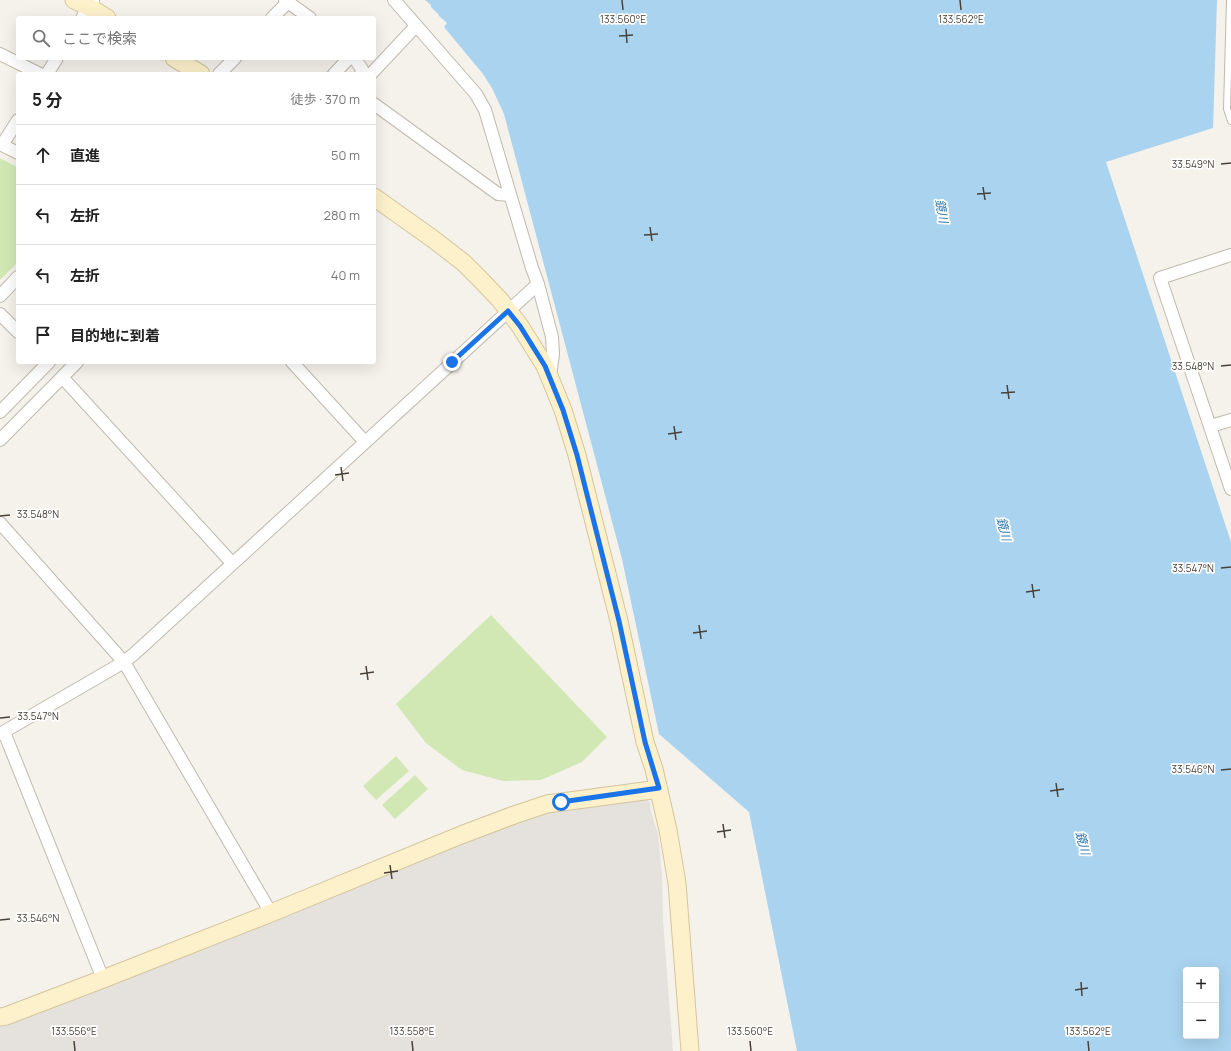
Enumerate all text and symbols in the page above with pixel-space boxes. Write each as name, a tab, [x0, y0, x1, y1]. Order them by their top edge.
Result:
text: 133.560°E	[600, 12, 646, 26]
text: 133.562°E	[938, 12, 984, 26]
search box	[16, 16, 376, 60]
icon: search	[30, 27, 52, 49]
text: ここで検索	[62, 28, 137, 49]
text: 5 分	[32, 88, 62, 111]
text: 徒歩 · 370 m	[291, 90, 360, 108]
icon: ahead	[32, 144, 54, 166]
text: 直進	[70, 145, 100, 166]
text: 50 m	[331, 146, 360, 164]
text: 33.549°N	[1172, 157, 1215, 171]
water label: 鏡川	[932, 198, 953, 226]
icon: left	[32, 204, 54, 226]
text: 左折	[70, 205, 100, 226]
text: 280 m	[323, 206, 360, 224]
icon: left	[32, 264, 54, 286]
text: 左折	[70, 265, 100, 286]
text: 40 m	[331, 266, 360, 284]
icon: arrive	[32, 324, 54, 346]
text: 目的地に到着	[70, 325, 160, 346]
route end	[443, 353, 461, 371]
text: 33.548°N	[1172, 359, 1214, 373]
text: 33.548°N	[17, 507, 59, 521]
water label: 鏡川	[993, 515, 1016, 545]
text: 33.547°N	[1172, 561, 1214, 575]
text: 33.547°N	[17, 709, 59, 723]
text: 33.546°N	[1172, 762, 1215, 776]
route start	[552, 793, 570, 811]
water label: 鏡川	[1072, 829, 1095, 859]
text: 33.546°N	[17, 911, 60, 925]
map controls	[1183, 967, 1219, 1039]
button: +	[1183, 967, 1219, 1003]
button: −	[1183, 1003, 1219, 1039]
text: 133.556°E	[51, 1024, 97, 1038]
text: 133.558°E	[389, 1024, 435, 1038]
text: 133.560°E	[727, 1024, 773, 1038]
text: 133.562°E	[1065, 1024, 1111, 1038]

